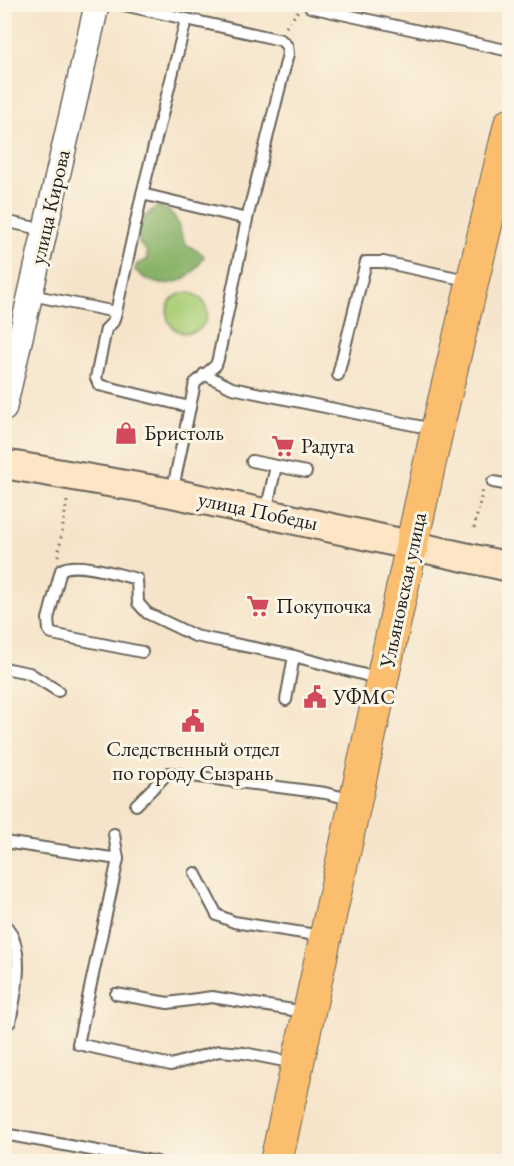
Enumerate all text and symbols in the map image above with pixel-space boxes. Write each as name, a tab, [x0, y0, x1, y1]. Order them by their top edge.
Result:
street label: улица Кирова	[23, 146, 76, 267]
place label: Бристоль	[144, 419, 224, 446]
shop icon: Бристоль	[113, 420, 139, 446]
place label: Радуга	[301, 432, 355, 459]
supermarket icon: Радуга	[270, 433, 296, 459]
street label: улица Победы	[196, 485, 321, 536]
street label: Ульяновская улица	[373, 509, 432, 671]
place label: Покупочка	[276, 592, 372, 619]
supermarket icon: Покупочка	[245, 593, 271, 619]
place label: УФМС	[332, 683, 395, 710]
public building icon: УФМС	[302, 684, 328, 710]
public building icon: Следственный отдел по городу Сызрань	[180, 708, 206, 734]
place label: Следственный отдел по городу Сызрань	[106, 735, 280, 786]

